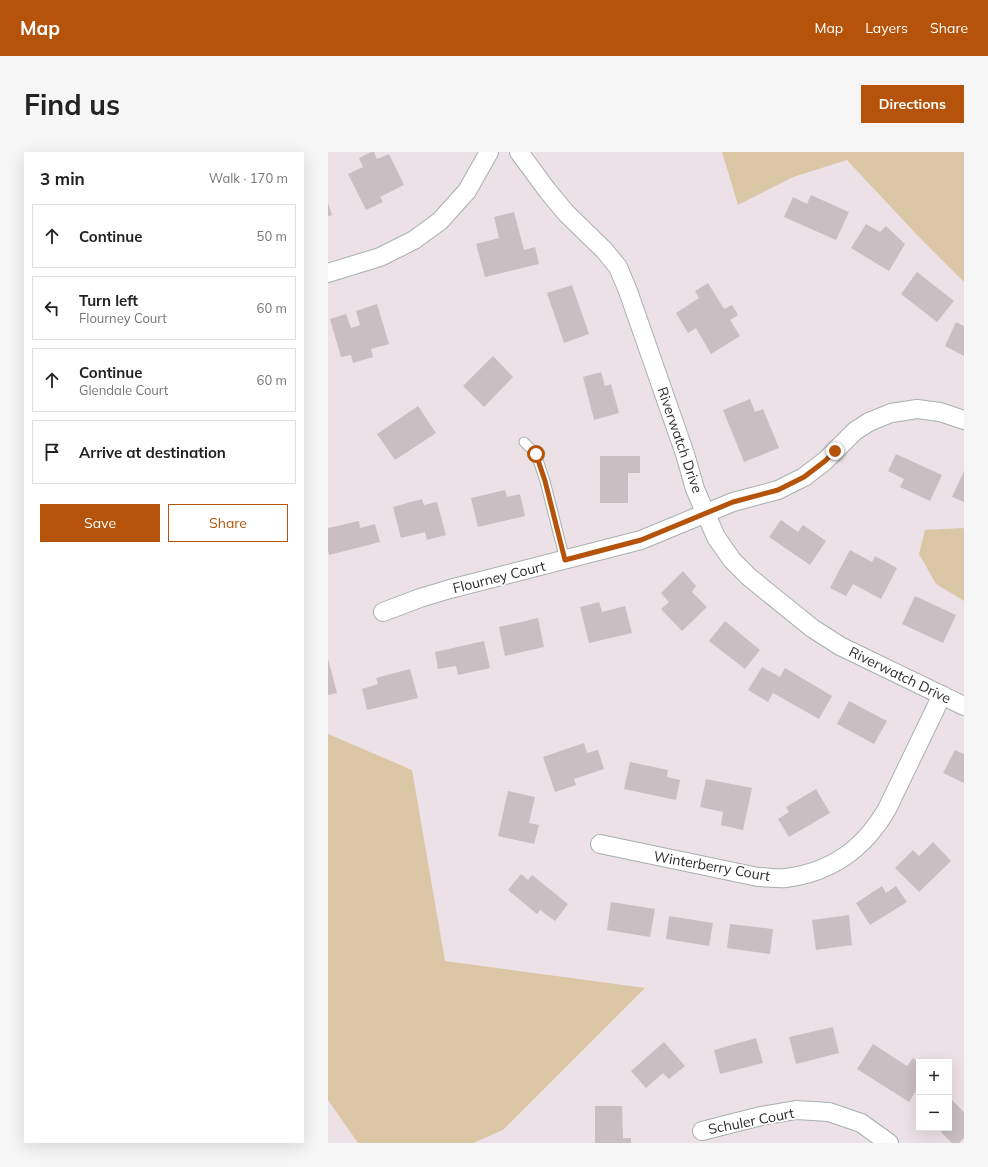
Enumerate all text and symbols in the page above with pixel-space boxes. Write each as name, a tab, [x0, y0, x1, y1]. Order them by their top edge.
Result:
text: Map	[20, 16, 60, 40]
text: Map	[814, 19, 843, 37]
text: Layers	[865, 19, 908, 37]
text: Share	[930, 19, 968, 37]
button: Directions	[861, 85, 964, 123]
text: Find us	[24, 87, 120, 122]
text: 3 min	[40, 168, 85, 189]
text: Walk · 170 m	[209, 170, 288, 186]
icon: ahead	[41, 225, 63, 247]
text: Continue	[79, 227, 142, 246]
text: 50 m	[257, 228, 287, 244]
text: Turn left	[79, 291, 138, 310]
icon: left	[41, 297, 63, 319]
text: 60 m	[257, 300, 287, 316]
text: Flourney Court	[79, 310, 167, 326]
text: Continue	[79, 363, 142, 382]
icon: ahead	[41, 369, 63, 391]
text: 60 m	[257, 372, 287, 388]
text: Glendale Court	[79, 382, 168, 398]
street label: Riverwatch Drive	[653, 384, 707, 496]
icon: arrive	[41, 441, 63, 463]
route end	[826, 442, 844, 460]
text: Arrive at destination	[79, 443, 226, 462]
route start	[527, 445, 545, 463]
button: Save	[40, 504, 160, 542]
button: Share	[168, 504, 288, 542]
street label: Flourney Court	[451, 557, 547, 597]
street label: Riverwatch Drive	[846, 643, 954, 707]
street label: Winterberry Court	[652, 847, 772, 885]
map controls	[916, 1059, 952, 1131]
button: +	[916, 1059, 952, 1095]
button: −	[916, 1095, 952, 1131]
street label: Schuler Court	[707, 1104, 796, 1138]

